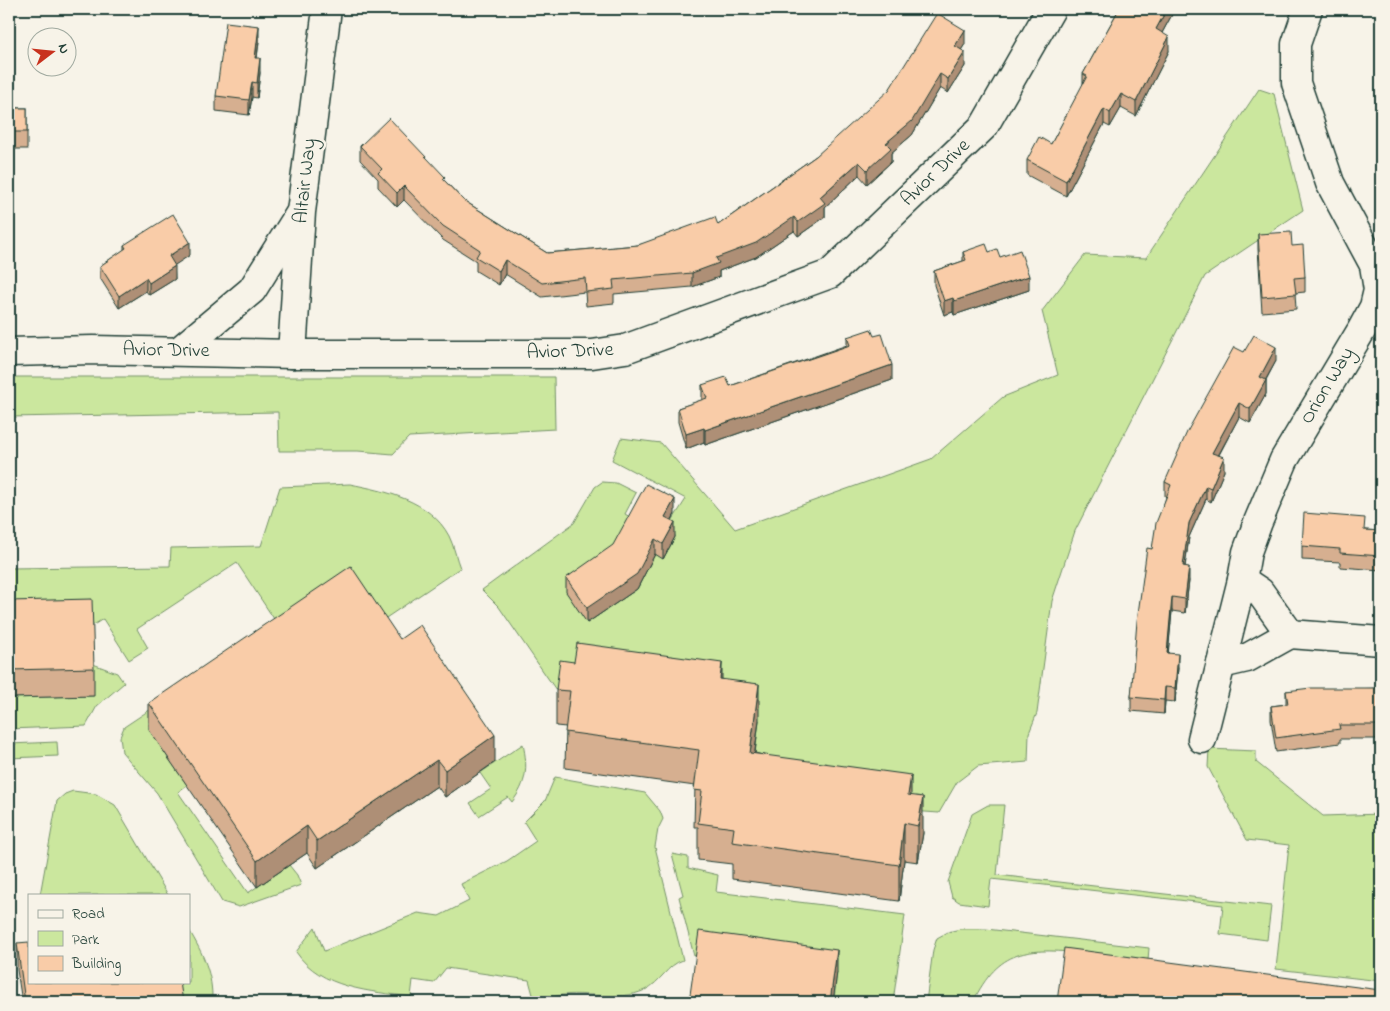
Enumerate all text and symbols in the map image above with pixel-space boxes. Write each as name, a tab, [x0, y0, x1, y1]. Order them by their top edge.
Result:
north arrow	[28, 28, 78, 78]
text: N	[52, 41, 74, 56]
street label: Avior Drive	[895, 132, 977, 214]
street label: Altair Way	[287, 137, 325, 225]
street label: Avior Drive	[122, 336, 210, 366]
street label: Avior Drive	[526, 336, 614, 368]
street label: Orion Way	[1294, 342, 1362, 430]
legend	[28, 894, 190, 984]
text: Road	[72, 903, 105, 925]
text: Park	[72, 929, 100, 951]
text: Building	[71, 953, 121, 976]

